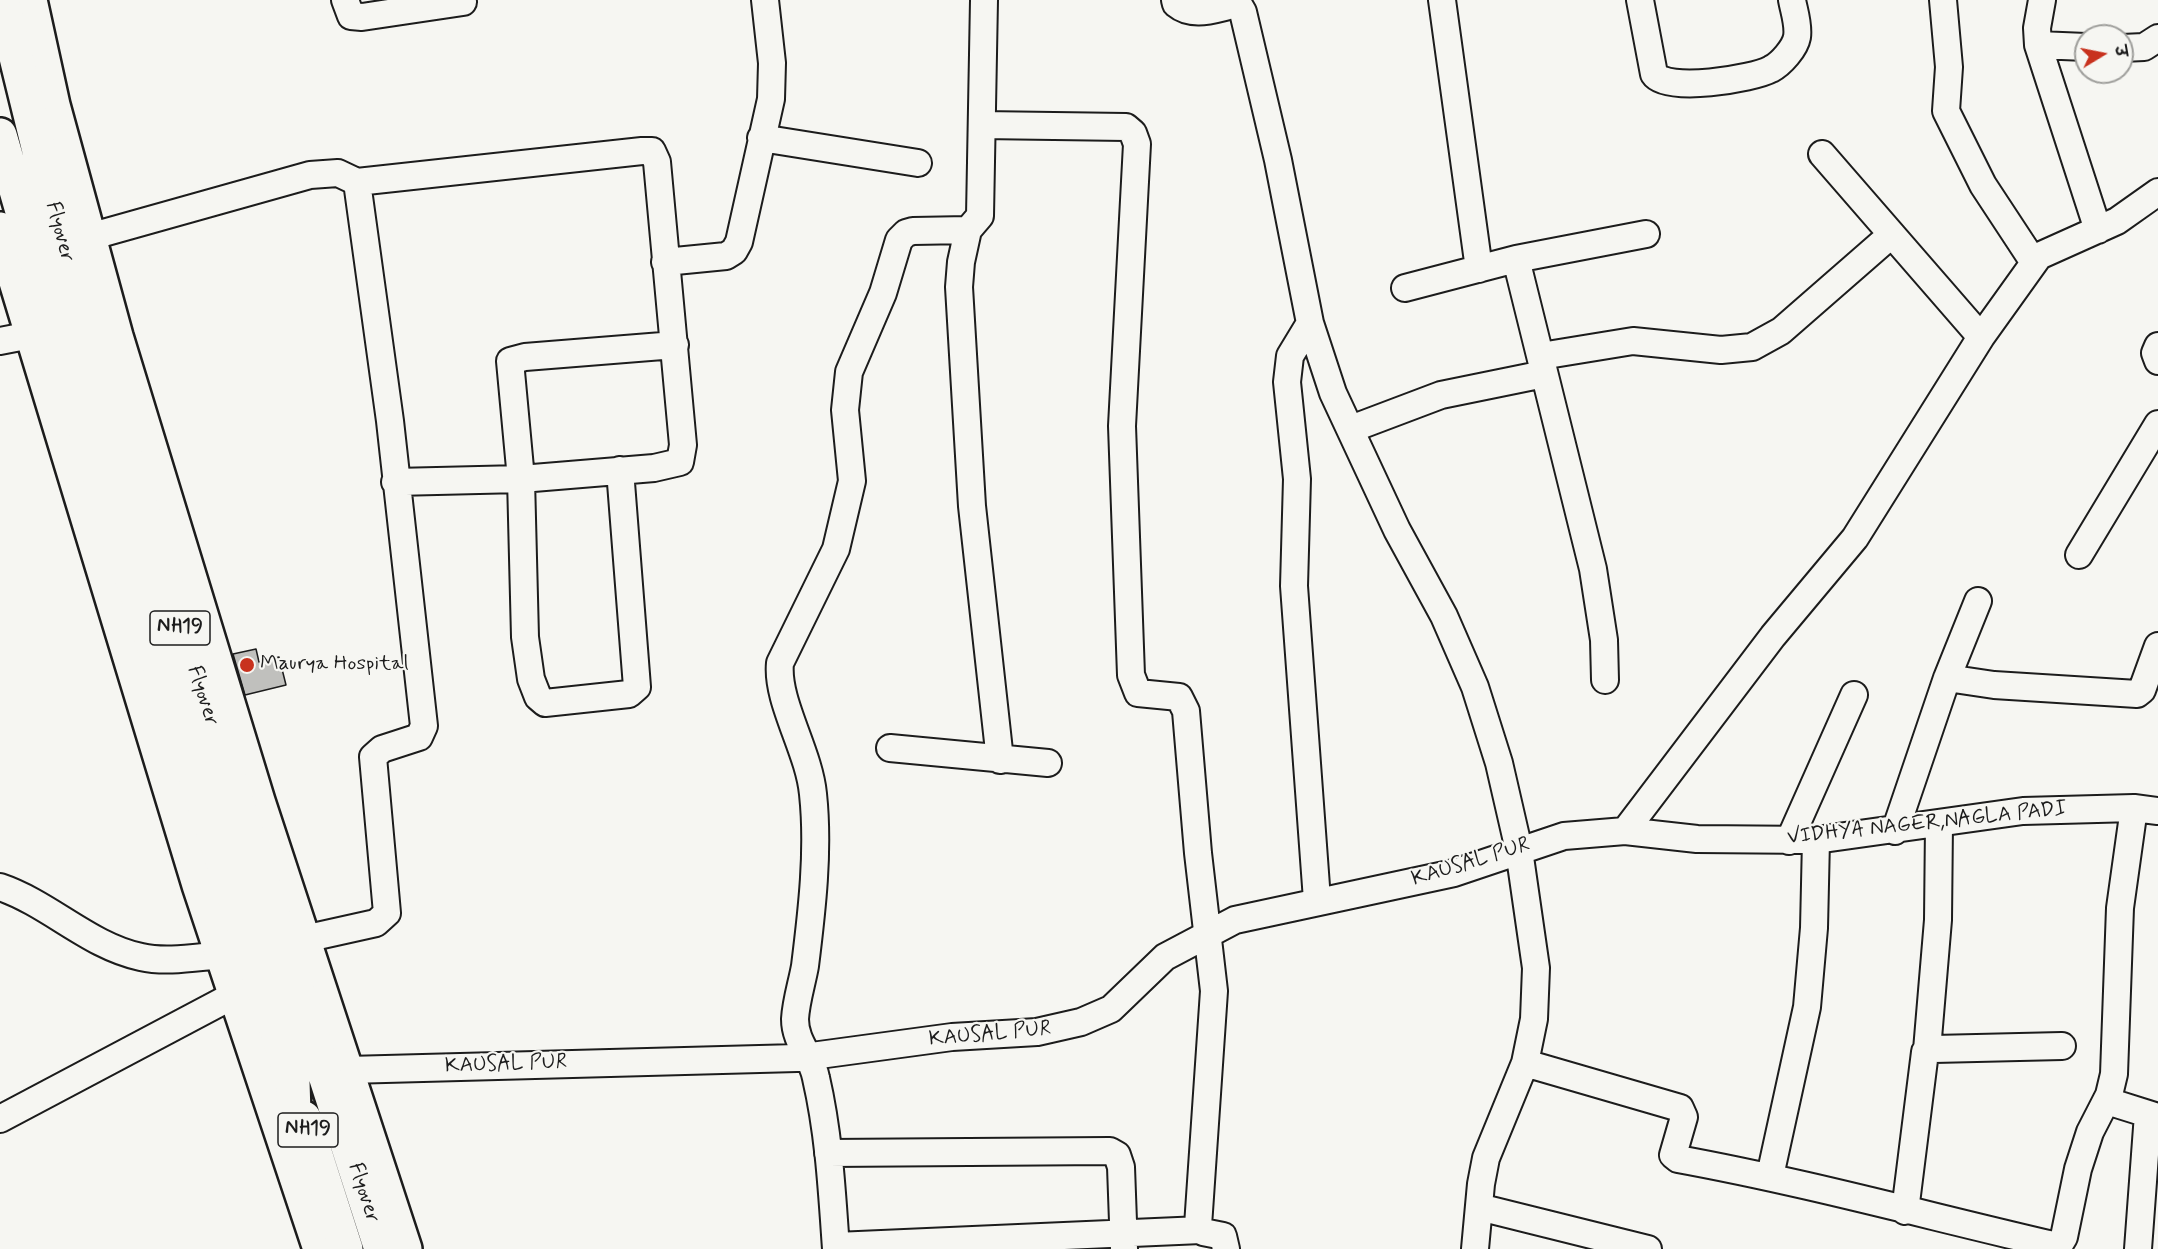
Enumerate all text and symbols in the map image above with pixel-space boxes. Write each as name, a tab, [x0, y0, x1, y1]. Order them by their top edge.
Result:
north arrow	[2074, 24, 2134, 84]
text: उ	[2109, 44, 2132, 58]
street label: Flyover	[39, 199, 79, 265]
road number: NH19	[150, 611, 210, 645]
place label: Maurya Hospital	[260, 652, 409, 678]
marker: Maurya Hospital	[238, 656, 256, 674]
street label: Flyover	[181, 663, 223, 729]
street label: VIDHYA NAGER,NAGLA PADI	[1786, 797, 2068, 851]
street label: KAUSAL PUR	[1409, 833, 1533, 893]
street label: KAUSAL PUR	[928, 1017, 1052, 1053]
street label: KAUSAL PUR	[444, 1050, 568, 1080]
road number: NH19	[278, 1113, 338, 1147]
street label: Flyover	[342, 1160, 384, 1226]

